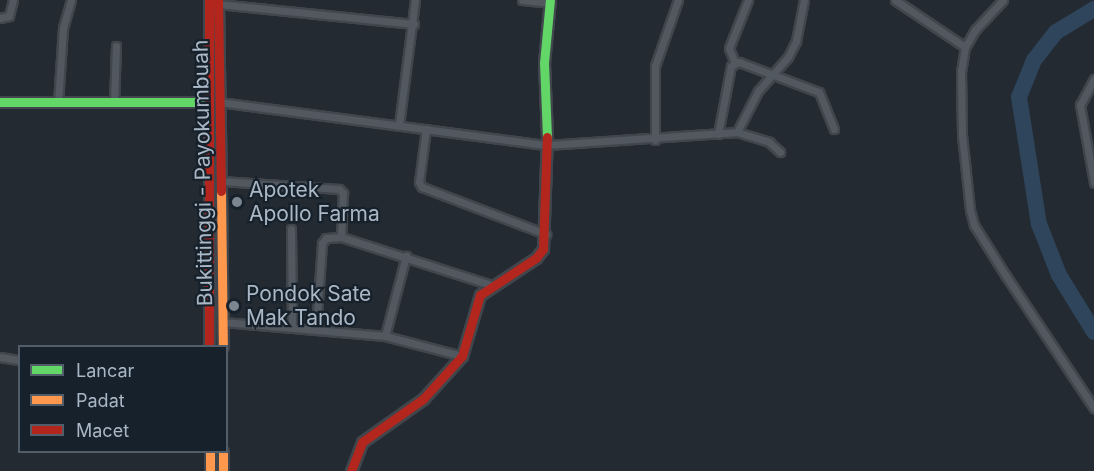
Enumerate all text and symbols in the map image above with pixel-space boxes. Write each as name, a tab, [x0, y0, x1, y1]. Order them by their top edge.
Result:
street label: Bukittinggi - Payokumbuah	[188, 40, 218, 306]
place label: Apotek Apollo Farma	[249, 177, 380, 227]
marker: Apotek Apollo Farma	[230, 195, 244, 209]
place label: Pondok Sate Mak Tando	[246, 281, 371, 331]
marker: Pondok Sate Mak Tando	[227, 299, 241, 313]
legend	[18, 345, 228, 453]
text: Lancar	[76, 360, 134, 381]
text: Padat	[76, 390, 125, 411]
text: Macet	[76, 420, 129, 441]

